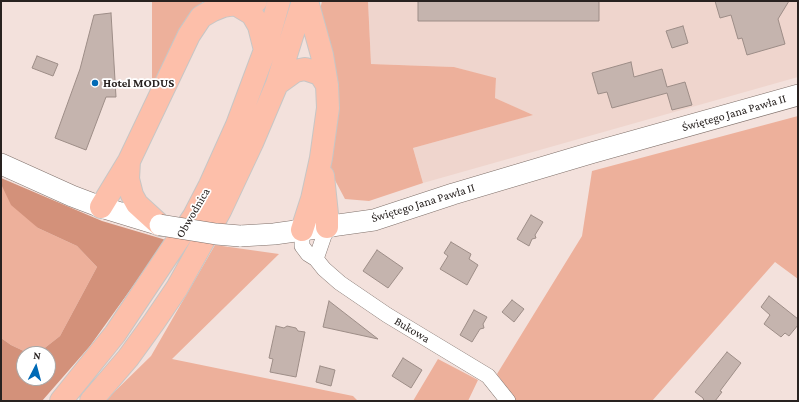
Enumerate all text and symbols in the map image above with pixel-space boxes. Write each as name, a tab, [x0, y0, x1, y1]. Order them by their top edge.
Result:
place label: Hotel MODUS	[103, 76, 174, 90]
marker: Hotel MODUS	[90, 78, 100, 88]
street label: Świętego Jana Pawła II	[680, 91, 788, 135]
street label: Świętego Jana Pawła II	[369, 180, 477, 226]
street label: Obwodnica	[173, 185, 213, 241]
street label: Bukowa	[392, 314, 432, 346]
north arrow	[16, 346, 56, 386]
text: N	[33, 349, 42, 361]

